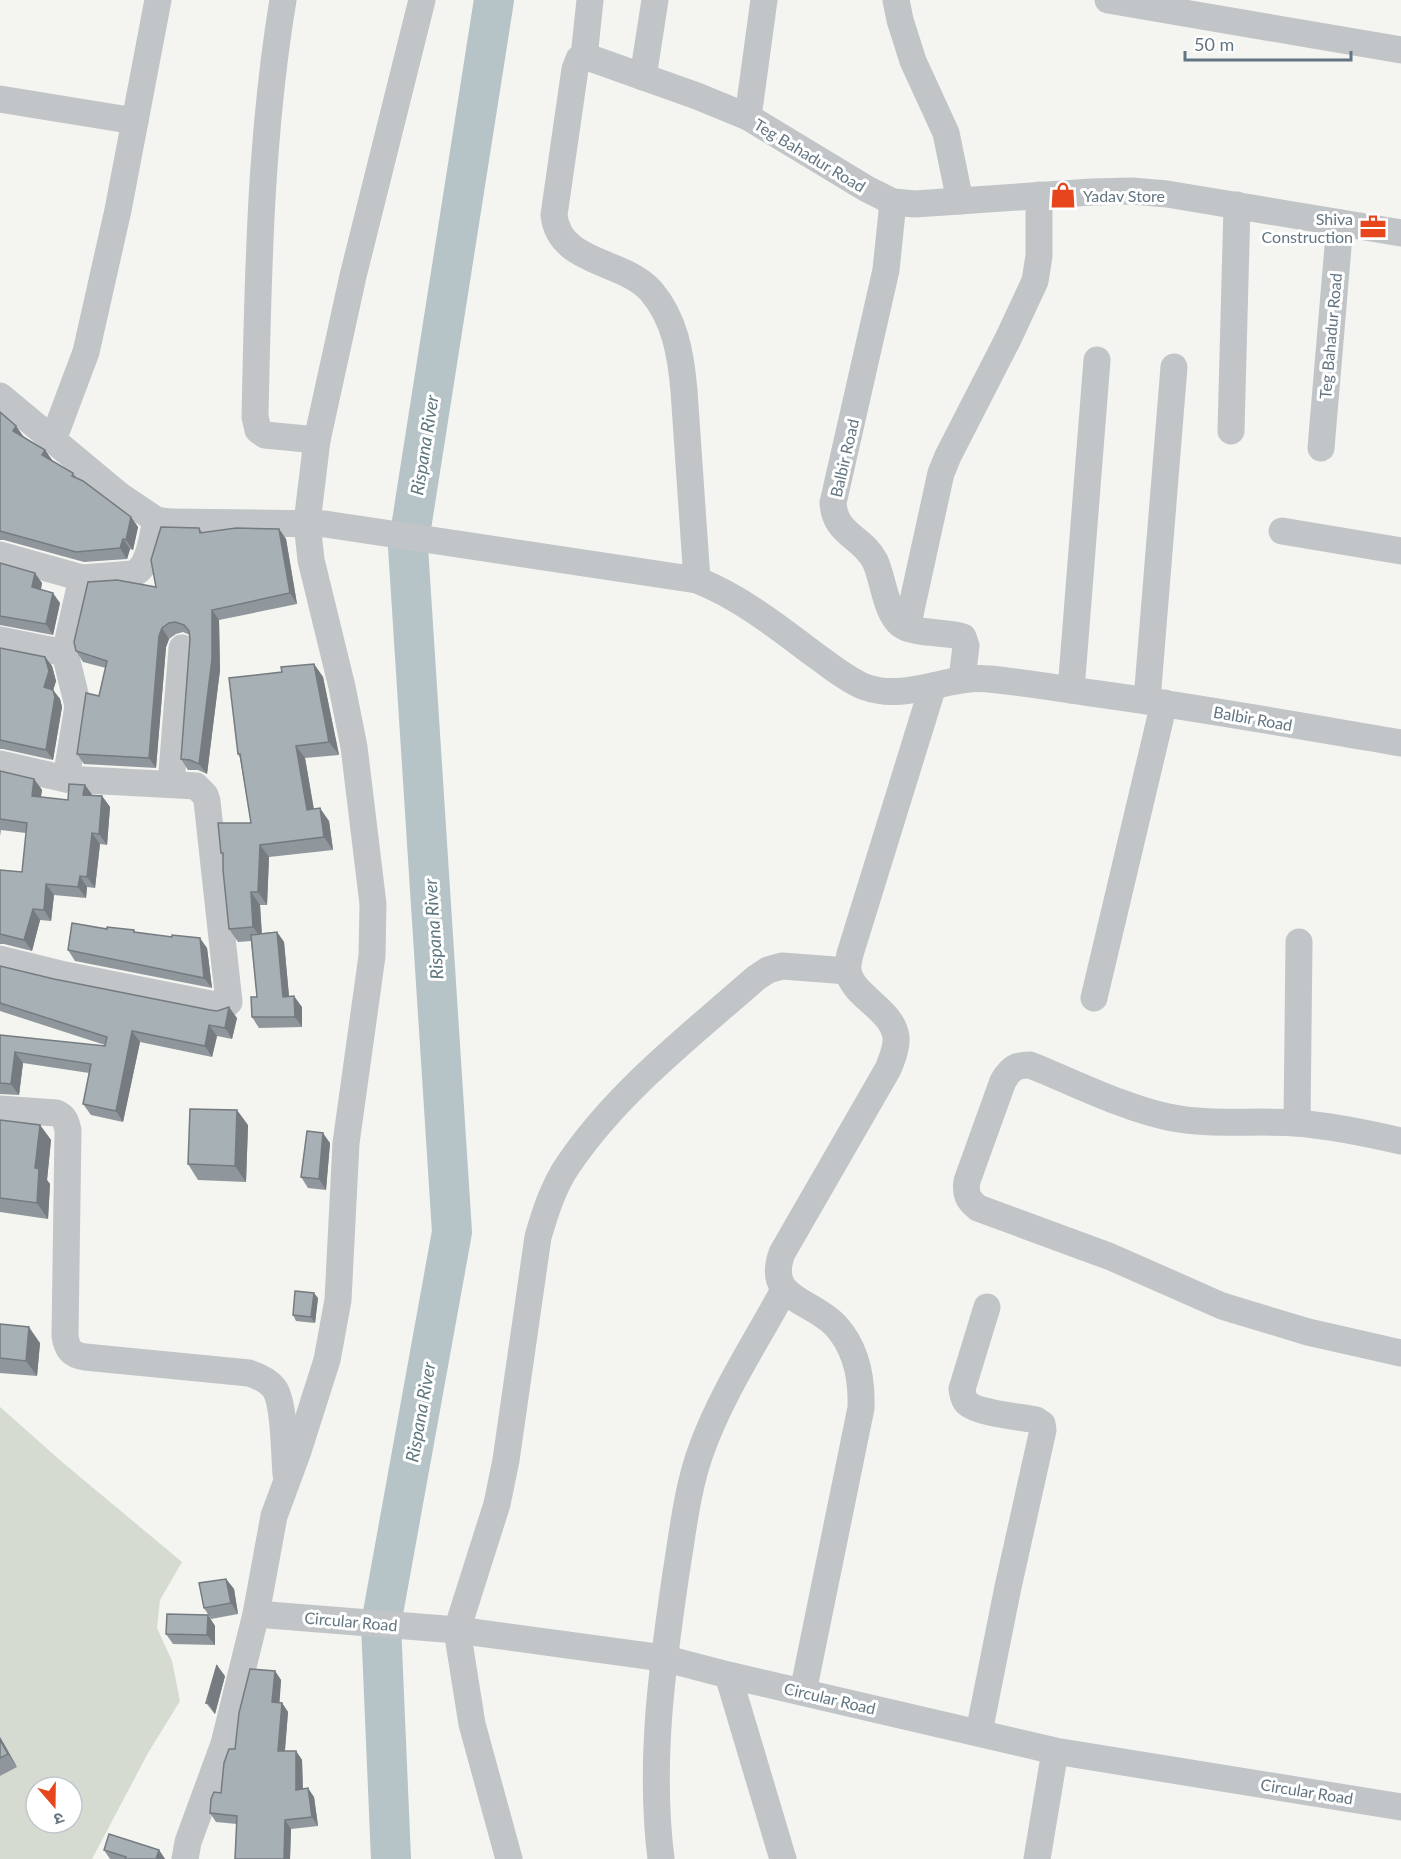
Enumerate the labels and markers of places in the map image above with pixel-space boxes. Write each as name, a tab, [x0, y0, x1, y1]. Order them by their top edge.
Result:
shop icon: Yadav Store	[1048, 180, 1078, 210]
place label: Yadav Store	[1083, 186, 1165, 205]
place label: Shiva Construction	[1262, 209, 1353, 246]
office icon: Shiva Construction	[1358, 212, 1388, 242]

